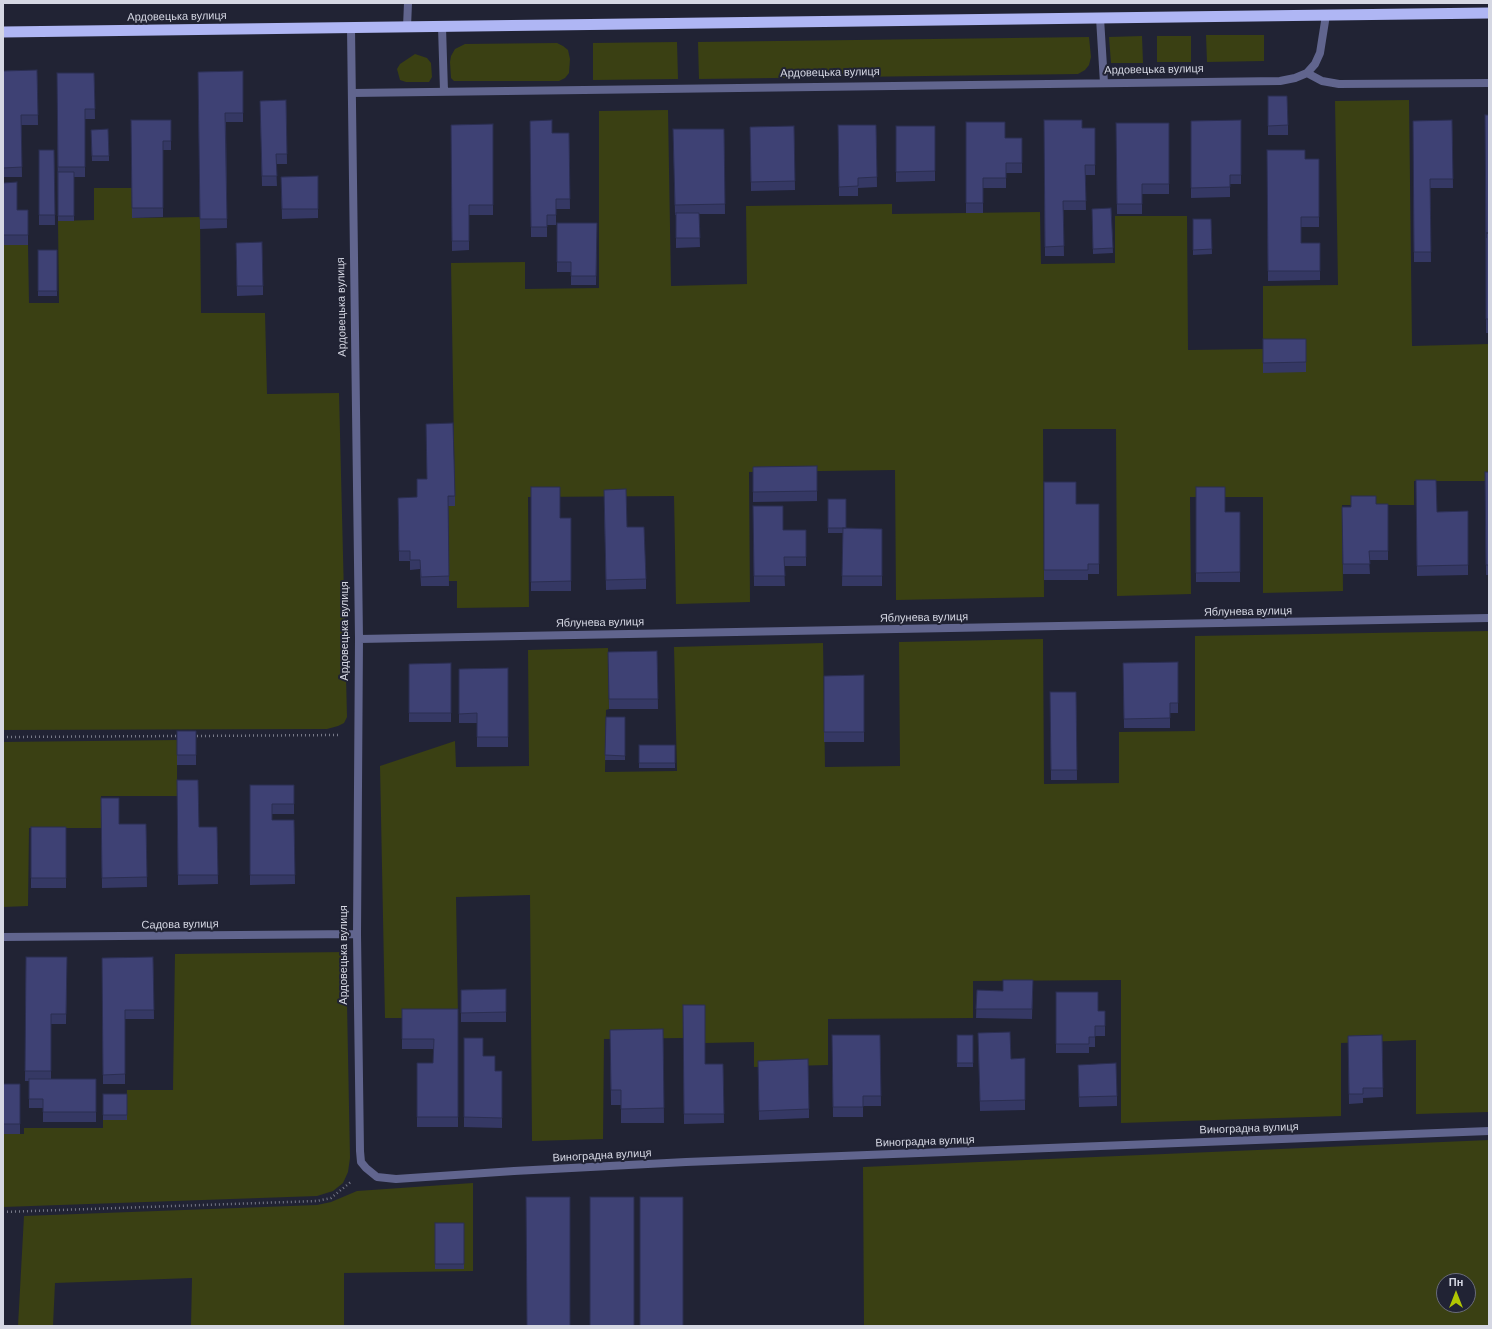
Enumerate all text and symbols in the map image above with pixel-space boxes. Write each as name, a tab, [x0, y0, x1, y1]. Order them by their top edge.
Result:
street label: Ардовецька вулиця	[127, 10, 227, 24]
street label: Ардовецька вулиця	[1104, 63, 1204, 77]
street label: Ардовецька вулиця	[780, 66, 880, 80]
street label: Ардовецька вулиця	[335, 257, 349, 357]
street label: Ардовецька вулиця	[338, 581, 352, 681]
street label: Яблунева вулиця	[1204, 605, 1292, 619]
street label: Яблунева вулиця	[880, 611, 968, 625]
street label: Яблунева вулиця	[556, 616, 644, 630]
street label: Ардовецька вулиця	[337, 905, 351, 1005]
street label: Садова вулиця	[141, 918, 219, 932]
street label: Виноградна вулиця	[1199, 1121, 1299, 1137]
street label: Виноградна вулиця	[875, 1134, 975, 1150]
street label: Виноградна вулиця	[552, 1147, 652, 1165]
north arrow	[1436, 1273, 1476, 1313]
text: Пн	[1449, 1275, 1463, 1289]

